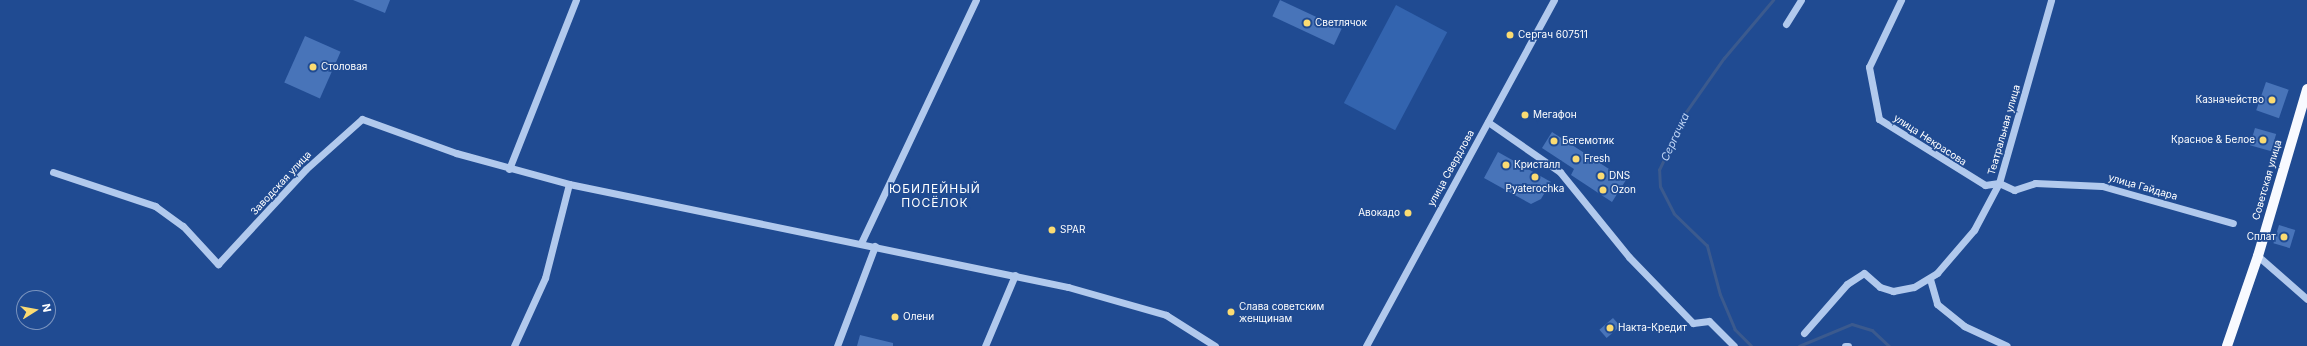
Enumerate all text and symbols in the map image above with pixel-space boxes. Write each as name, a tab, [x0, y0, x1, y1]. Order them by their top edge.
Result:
place label: Светлячок	[1315, 17, 1367, 29]
marker: Светлячок	[1302, 18, 1312, 28]
place label: Сергач 607511	[1518, 29, 1588, 41]
marker: Сергач 607511	[1505, 30, 1515, 40]
place label: Столовая	[321, 61, 367, 73]
marker: Столовая	[308, 62, 318, 72]
street label: Театральная улица	[1985, 83, 2023, 177]
place label: Казначейство	[2196, 94, 2264, 106]
marker: Казначейство	[2267, 95, 2277, 105]
place label: Мегафон	[1533, 109, 1577, 121]
marker: Мегафон	[1520, 110, 1530, 120]
water label: Сергачка	[1658, 111, 1692, 163]
street label: улица Некрасова	[1891, 112, 1969, 168]
street label: улица Свердлова	[1425, 128, 1477, 208]
place label: Красное & Белое	[2171, 134, 2255, 146]
place label: Бегемотик	[1562, 135, 1614, 147]
marker: Красное & Белое	[2258, 135, 2268, 145]
marker: Бегемотик	[1549, 136, 1559, 146]
street label: Советская улица	[2250, 139, 2284, 221]
street label: Заводская улица	[248, 148, 314, 218]
place label: Fresh	[1584, 153, 1610, 165]
marker: Fresh	[1571, 154, 1581, 164]
place label: Кристалл	[1514, 159, 1560, 171]
marker: Кристалл	[1501, 160, 1511, 170]
place label: DNS	[1609, 170, 1630, 182]
marker: DNS	[1596, 171, 1606, 181]
street label: улица Гайдара	[2107, 171, 2179, 203]
marker: Pyaterochka	[1530, 172, 1540, 182]
district label: ЮБИЛЕЙНЫЙ ПОСЁЛОК	[889, 182, 981, 210]
place label: Pyaterochka	[1506, 183, 1564, 195]
place label: Ozon	[1611, 184, 1636, 196]
marker: Ozon	[1598, 185, 1608, 195]
place label: Авокадо	[1358, 207, 1400, 219]
marker: Авокадо	[1403, 208, 1413, 218]
place label: SPAR	[1060, 224, 1085, 236]
marker: SPAR	[1047, 225, 1057, 235]
place label: Сплат	[2247, 231, 2276, 243]
marker: Сплат	[2279, 232, 2289, 242]
north arrow	[16, 290, 56, 330]
place label: Слава советским женщинам	[1239, 300, 1324, 324]
text: N	[39, 302, 54, 313]
marker: Слава советским женщинам	[1226, 307, 1236, 317]
place label: Олени	[903, 311, 934, 323]
marker: Олени	[890, 312, 900, 322]
place label: Накта-Кредит	[1618, 322, 1687, 334]
marker: Накта-Кредит	[1605, 323, 1615, 333]

